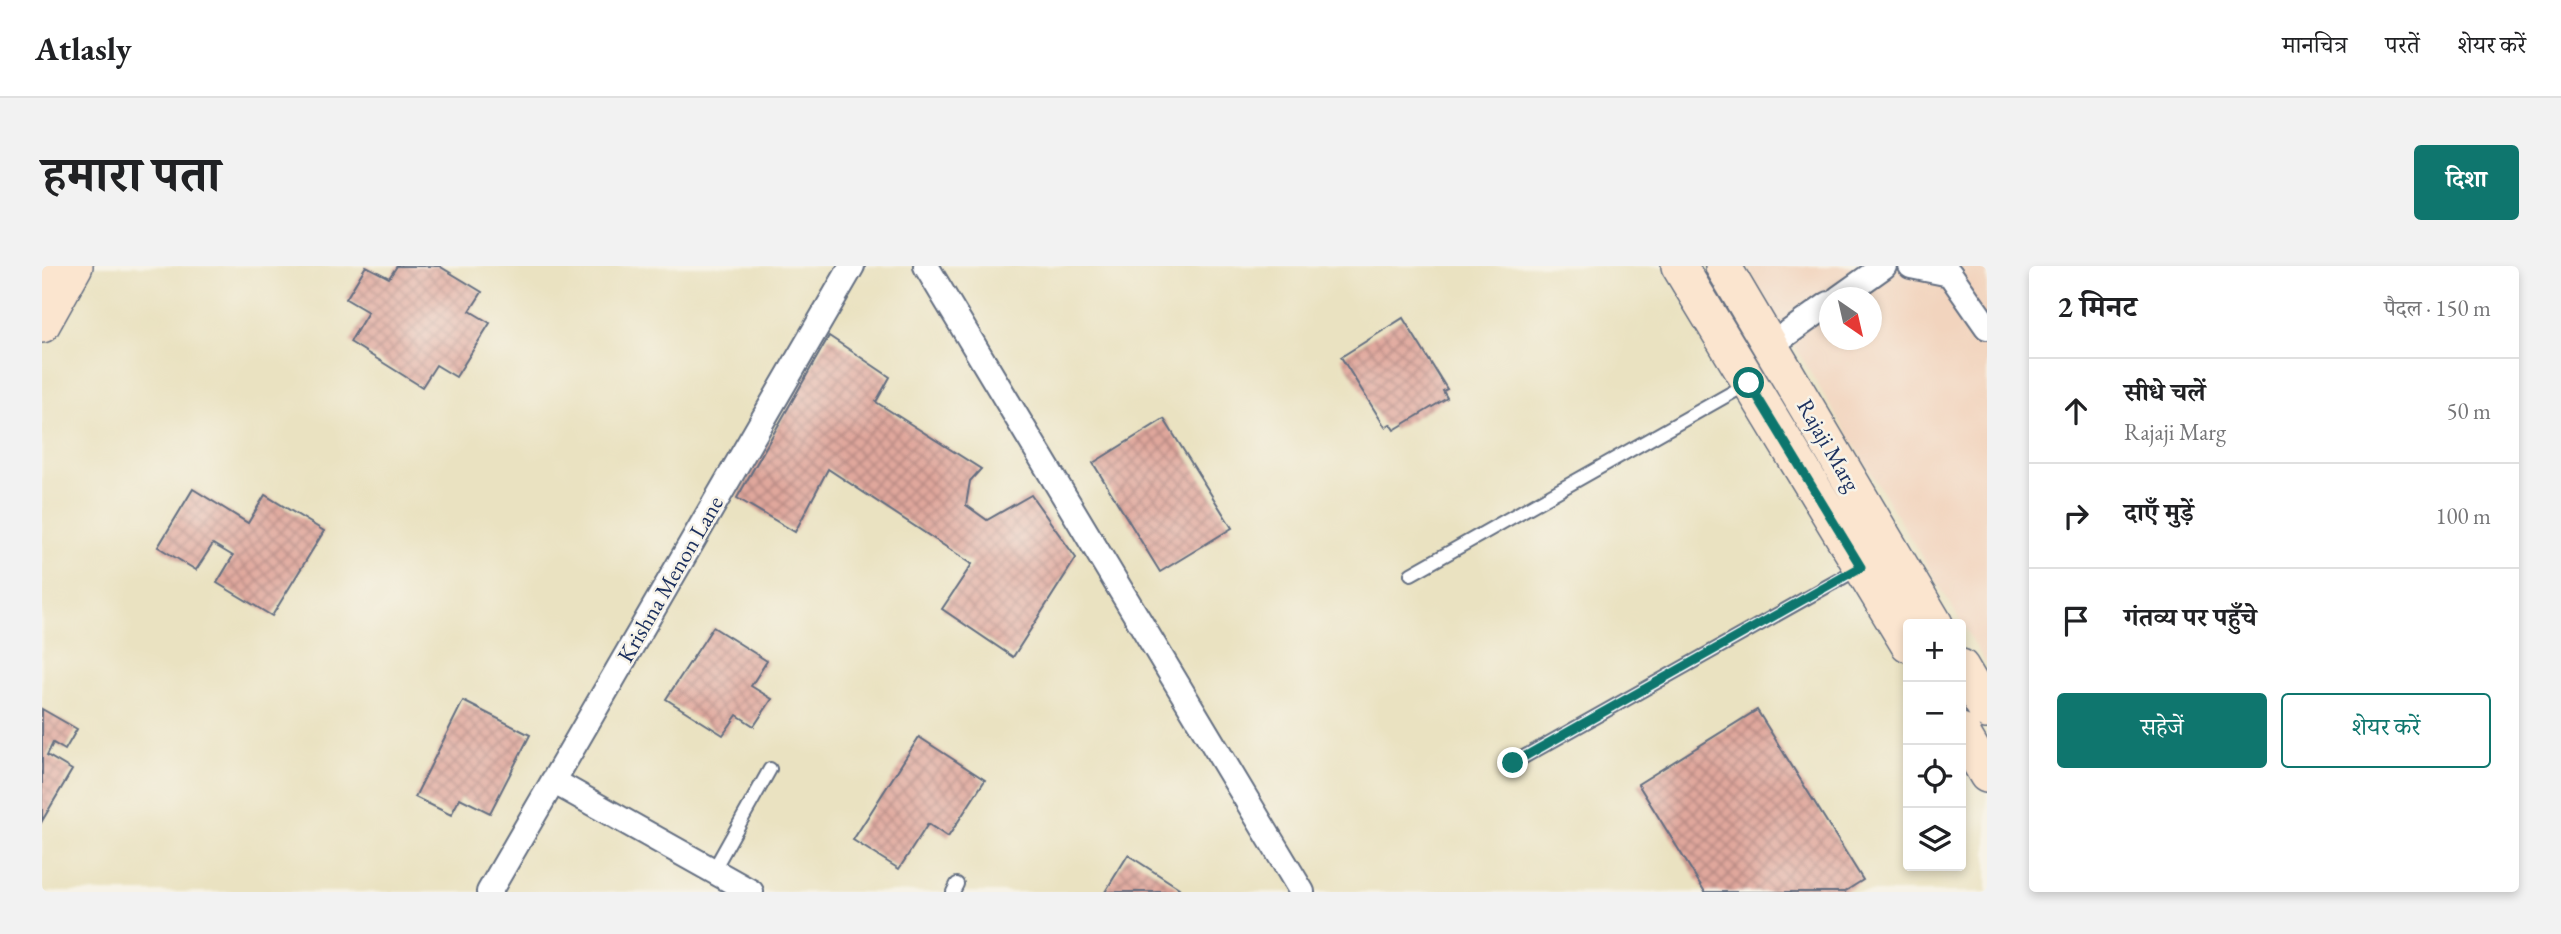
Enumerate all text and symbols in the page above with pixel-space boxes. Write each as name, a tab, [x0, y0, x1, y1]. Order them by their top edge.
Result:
text: Atlasly	[35, 27, 132, 70]
text: मानचित्र	[2282, 29, 2347, 60]
text: परतें	[2385, 29, 2420, 60]
text: शेयर करें	[2458, 29, 2526, 60]
text: हमारा पता	[42, 142, 220, 206]
button: दिशा	[2414, 145, 2519, 220]
north arrow	[1819, 287, 1882, 350]
text: 2 मिनट	[2057, 287, 2137, 326]
text: पैदल · 150 m	[2384, 293, 2491, 323]
route start	[1733, 367, 1764, 398]
text: सीधे चलें	[2124, 375, 2206, 409]
icon: ahead	[2057, 392, 2095, 430]
street label: Rajaji Marg	[1790, 393, 1868, 498]
text: 50 m	[2446, 396, 2491, 426]
text: Rajaji Marg	[2124, 417, 2226, 447]
street label: Krishna Menon Lane	[610, 490, 730, 668]
text: दाएँ मुड़ें	[2124, 495, 2194, 529]
icon: right	[2057, 497, 2095, 535]
text: 100 m	[2435, 501, 2491, 531]
text: गंतव्य पर पहुँचे	[2124, 600, 2257, 634]
icon: arrive	[2057, 602, 2095, 640]
map controls	[1903, 619, 1966, 871]
button: +	[1903, 619, 1966, 682]
button: −	[1903, 682, 1966, 745]
button: सहेजें	[2057, 693, 2267, 768]
button: शेयर करें	[2281, 693, 2491, 768]
button: locate	[1903, 745, 1966, 808]
route end	[1497, 747, 1528, 778]
button: layers	[1903, 808, 1966, 871]

